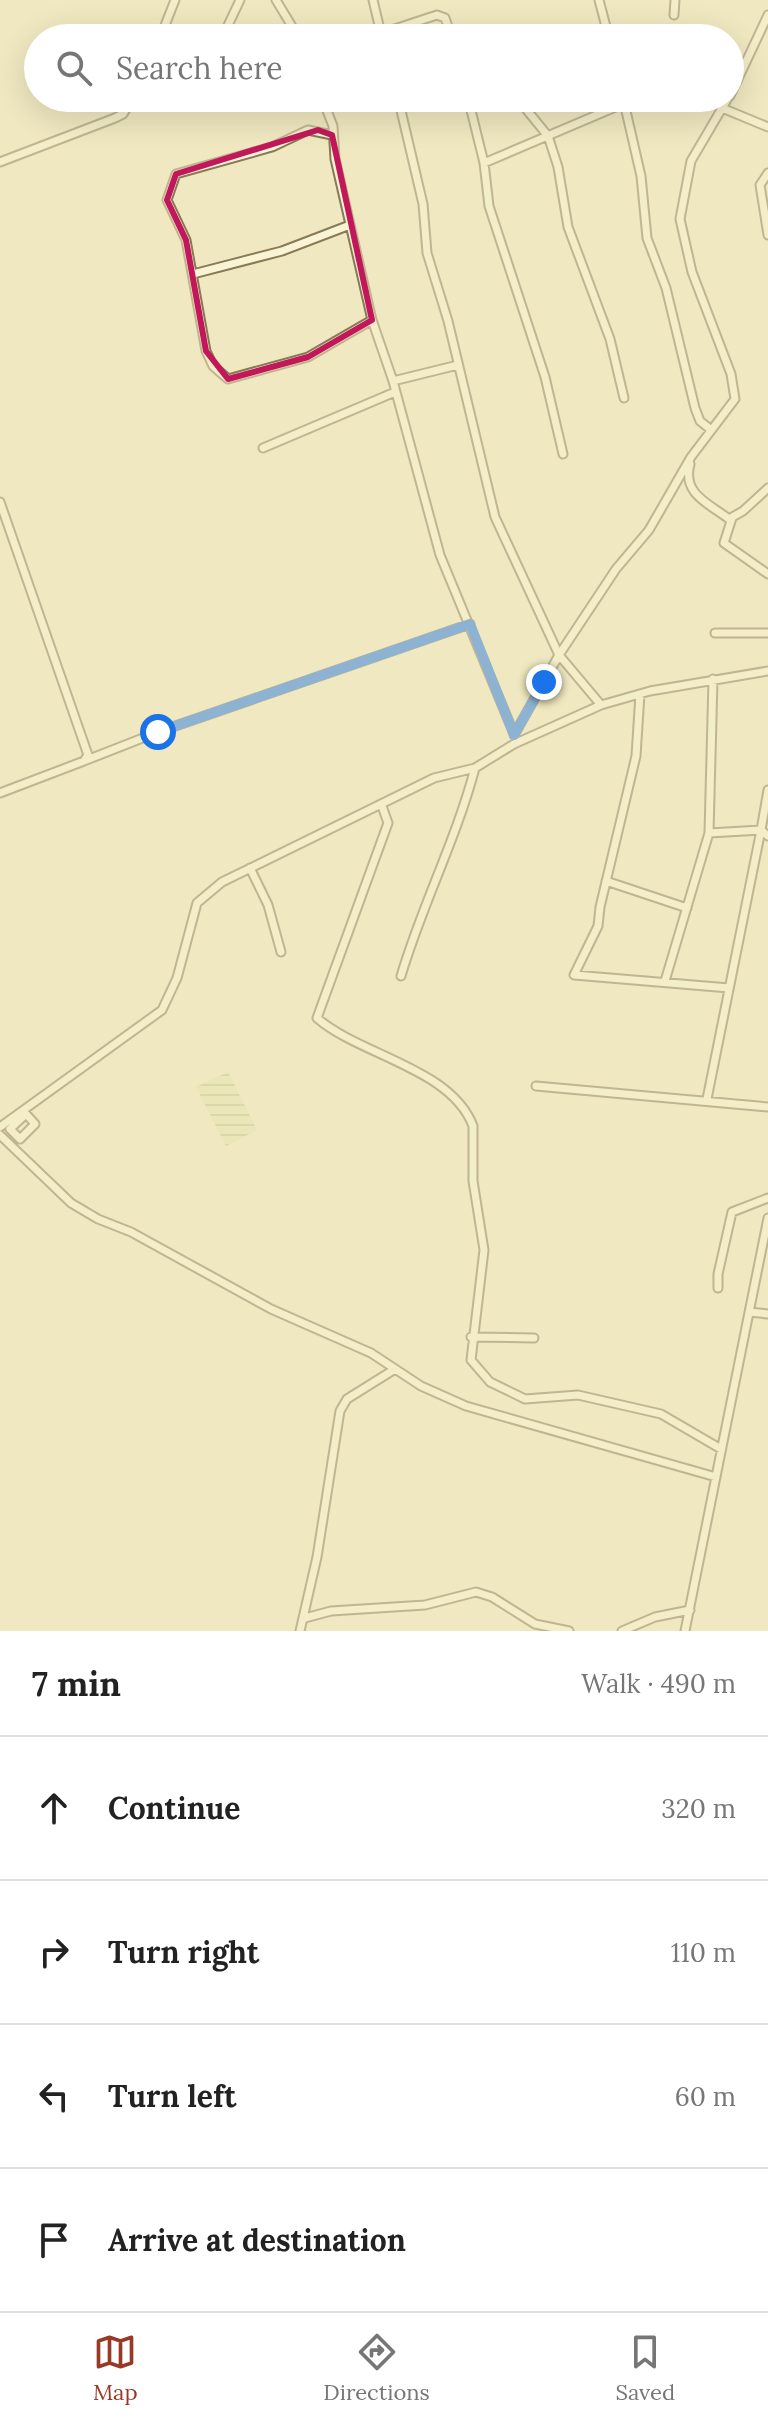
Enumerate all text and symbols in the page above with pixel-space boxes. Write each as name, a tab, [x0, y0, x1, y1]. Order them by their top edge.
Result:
search box	[24, 24, 744, 112]
icon: search	[52, 46, 96, 90]
text: Search here	[116, 49, 283, 87]
route end	[526, 664, 562, 700]
route start	[140, 714, 176, 750]
text: 7 min	[32, 1662, 121, 1705]
text: Walk · 490 m	[581, 1667, 736, 1700]
icon: ahead	[32, 1786, 76, 1830]
text: Continue	[108, 1789, 240, 1827]
text: 320 m	[661, 1792, 736, 1825]
icon: right	[32, 1930, 76, 1974]
text: Turn right	[108, 1933, 259, 1971]
text: 110 m	[671, 1936, 736, 1969]
icon: left	[32, 2074, 76, 2118]
text: Turn left	[108, 2077, 236, 2115]
text: 60 m	[675, 2080, 736, 2113]
icon: arrive	[32, 2218, 76, 2262]
text: Arrive at destination	[108, 2221, 406, 2259]
tab: Map	[93, 2330, 138, 2406]
tab: Directions	[323, 2330, 430, 2406]
tab: Saved	[616, 2330, 675, 2406]

